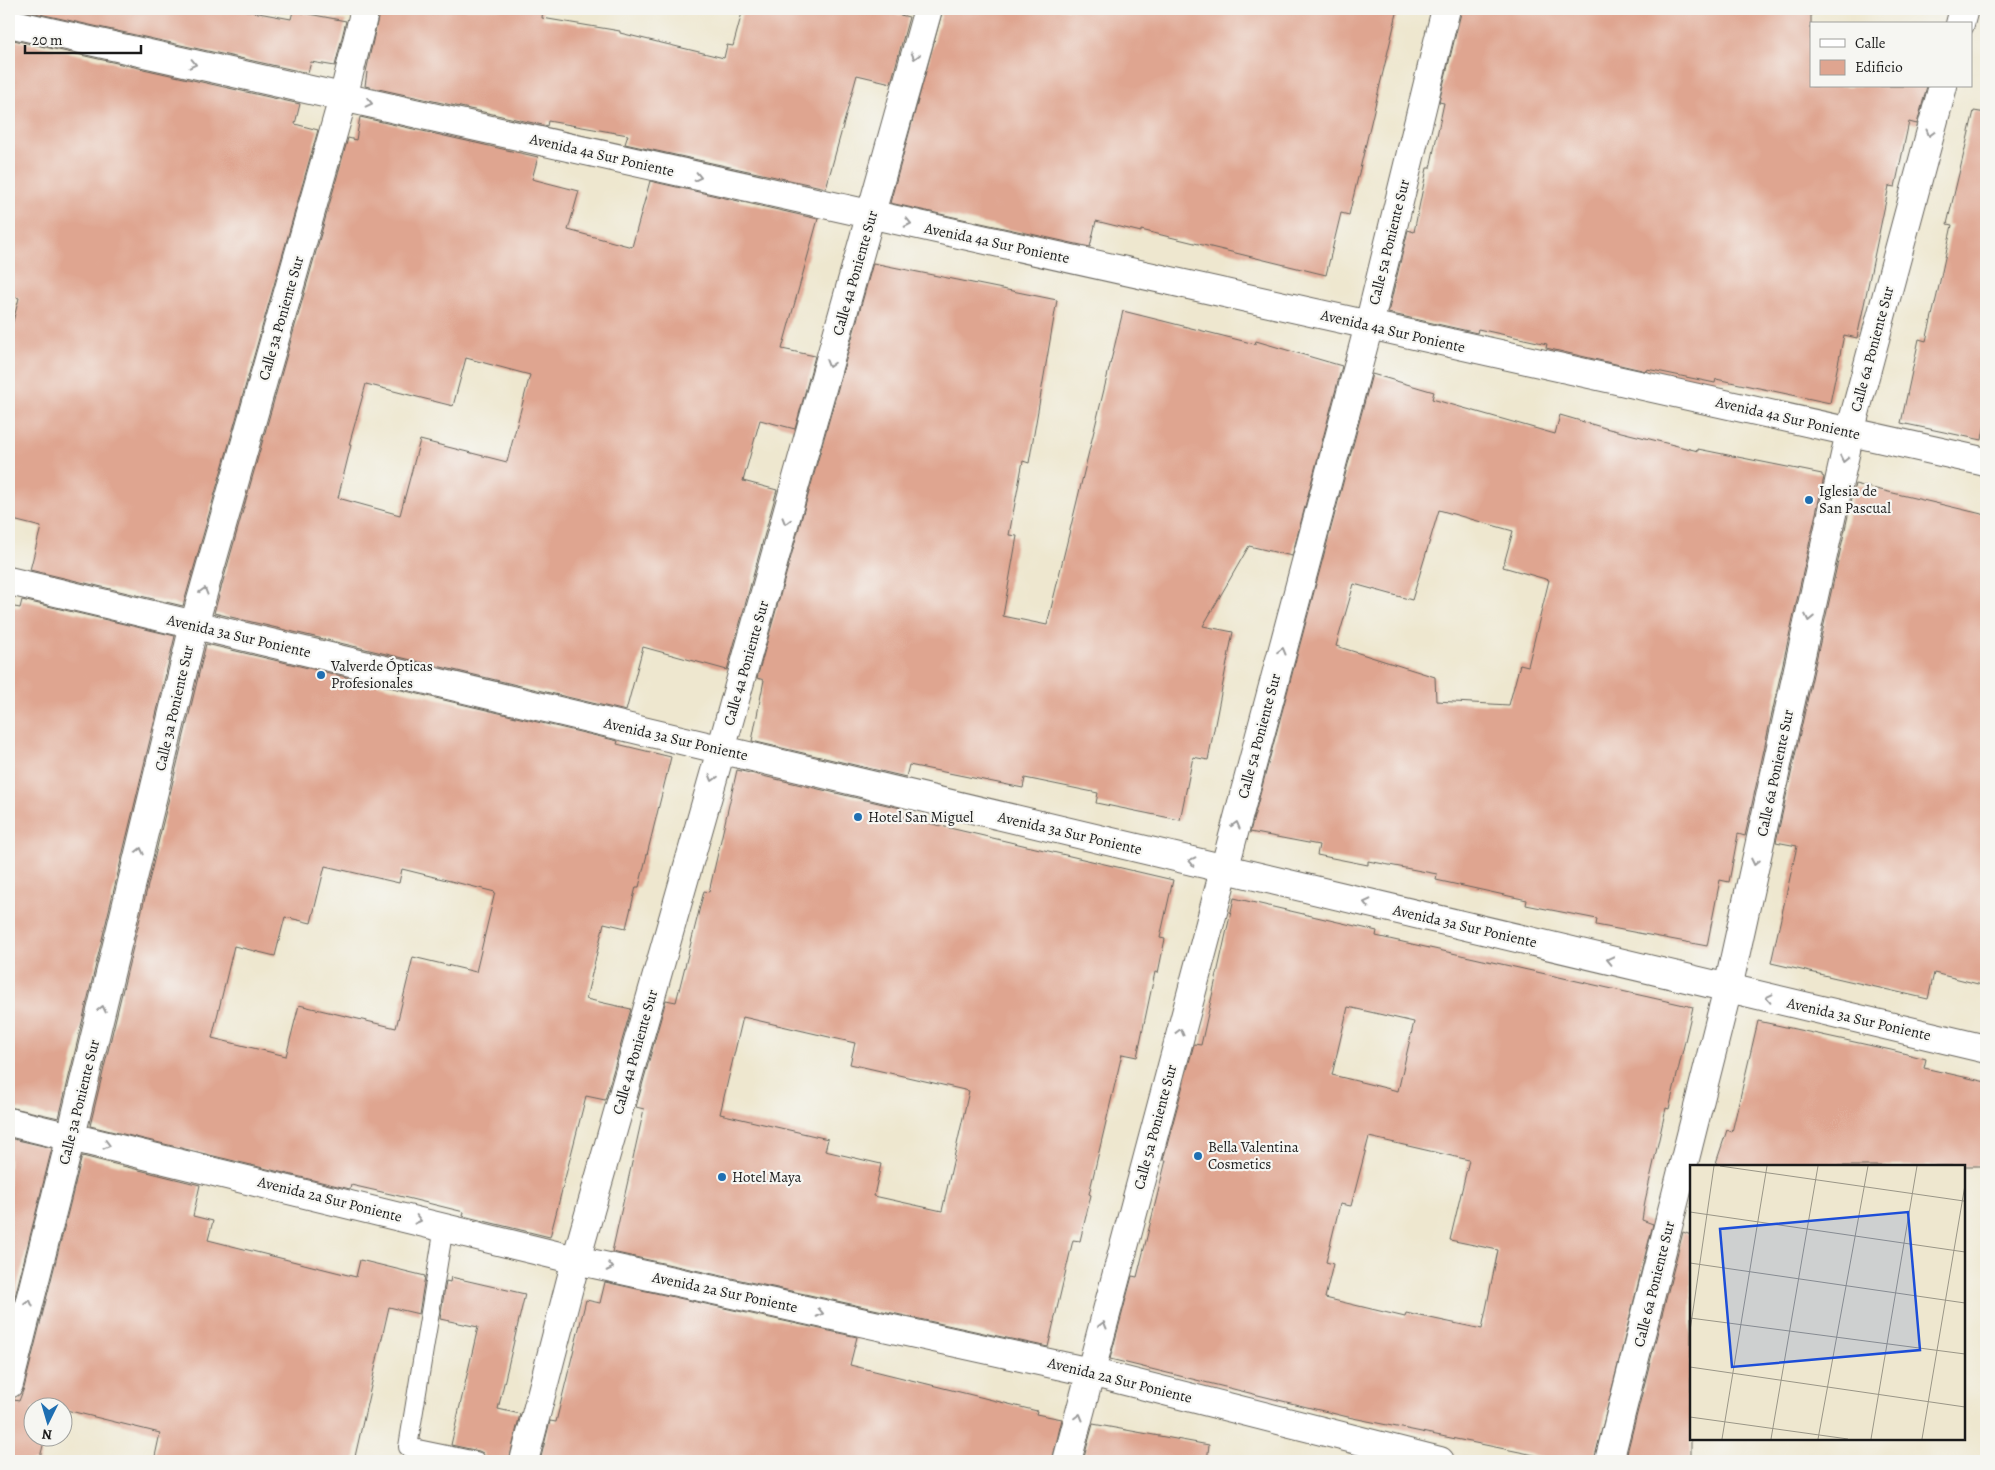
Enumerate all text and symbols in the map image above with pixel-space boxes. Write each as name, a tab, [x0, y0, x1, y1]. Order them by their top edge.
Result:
scale bar	[25, 22, 141, 54]
legend	[1810, 22, 1972, 88]
text: 20 m	[32, 30, 63, 50]
text: Calle	[1855, 33, 1886, 53]
one-way arrow	[910, 51, 921, 60]
text: Edificio	[1855, 57, 1903, 77]
one-way arrow	[189, 58, 197, 69]
one-way arrow	[364, 97, 373, 108]
street label: Avenida 4a Sur Poniente	[527, 128, 676, 181]
one-way arrow	[1925, 129, 1936, 138]
one-way arrow	[694, 171, 703, 181]
street label: Calle 5a Poniente Sur	[1364, 177, 1414, 307]
street label: Calle 4a Poniente Sur	[828, 208, 882, 338]
one-way arrow	[904, 217, 913, 228]
street label: Avenida 4a Sur Poniente	[922, 218, 1072, 268]
street label: Calle 3a Poniente Sur	[254, 253, 308, 383]
street label: Calle 6a Poniente Sur	[1846, 284, 1898, 414]
street label: Avenida 4a Sur Poniente	[1318, 304, 1467, 357]
one-way arrow	[825, 360, 835, 368]
street label: Avenida 4a Sur Poniente	[1713, 391, 1862, 444]
one-way arrow	[1839, 455, 1849, 464]
place label: Iglesia de San Pascual	[1819, 481, 1891, 518]
marker: Iglesia de San Pascual	[1803, 494, 1815, 506]
one-way arrow	[781, 516, 791, 524]
one-way arrow	[198, 588, 208, 596]
street label: Calle 4a Poniente Sur	[719, 598, 773, 728]
street label: Avenida 3a Sur Poniente	[164, 609, 313, 662]
one-way arrow	[1804, 614, 1815, 623]
street label: Calle 3a Poniente Sur	[150, 643, 198, 773]
one-way arrow	[1276, 646, 1287, 655]
place label: Valverde Ópticas Profesionales	[330, 656, 433, 693]
marker: Valverde Ópticas Profesionales	[315, 669, 327, 681]
street label: Calle 5a Poniente Sur	[1233, 671, 1285, 801]
street label: Calle 6a Poniente Sur	[1752, 707, 1798, 838]
street label: Avenida 3a Sur Poniente	[601, 712, 750, 765]
one-way arrow	[709, 773, 719, 782]
street label: Avenida 3a Sur Poniente	[995, 806, 1144, 859]
place label: Hotel San Miguel	[868, 807, 974, 827]
marker: Hotel San Miguel	[852, 811, 864, 823]
one-way arrow	[1230, 820, 1241, 829]
one-way arrow	[134, 847, 145, 856]
one-way arrow	[1187, 856, 1196, 867]
one-way arrow	[1751, 858, 1761, 867]
one-way arrow	[1363, 898, 1372, 909]
street label: Avenida 3a Sur Poniente	[1390, 899, 1539, 952]
one-way arrow	[1606, 955, 1615, 966]
street label: Calle 4a Poniente Sur	[608, 987, 662, 1117]
street label: Avenida 3a Sur Poniente	[1784, 992, 1933, 1045]
one-way arrow	[1764, 993, 1773, 1004]
one-way arrow	[96, 1005, 107, 1014]
one-way arrow	[1175, 1029, 1185, 1037]
street label: Calle 3a Poniente Sur	[54, 1037, 104, 1167]
street label: Calle 5a Poniente Sur	[1129, 1062, 1181, 1192]
place label: Bella Valentina Cosmetics	[1208, 1137, 1299, 1174]
one-way arrow	[103, 1139, 112, 1150]
marker: Bella Valentina Cosmetics	[1192, 1150, 1204, 1162]
inset map	[1690, 1165, 1965, 1440]
place label: Hotel Maya	[732, 1167, 801, 1187]
street label: Avenida 2a Sur Poniente	[255, 1171, 405, 1227]
marker: Hotel Maya	[716, 1171, 728, 1183]
one-way arrow	[414, 1214, 423, 1225]
street label: Calle 6a Poniente Sur	[1629, 1219, 1679, 1349]
one-way arrow	[606, 1261, 615, 1272]
street label: Avenida 2a Sur Poniente	[650, 1267, 800, 1317]
one-way arrow	[23, 1298, 34, 1307]
one-way arrow	[816, 1307, 825, 1318]
one-way arrow	[1097, 1321, 1107, 1329]
street label: Avenida 2a Sur Poniente	[1045, 1352, 1195, 1408]
north arrow	[22, 1398, 72, 1448]
one-way arrow	[1073, 1413, 1083, 1421]
text: N	[41, 1425, 53, 1444]

